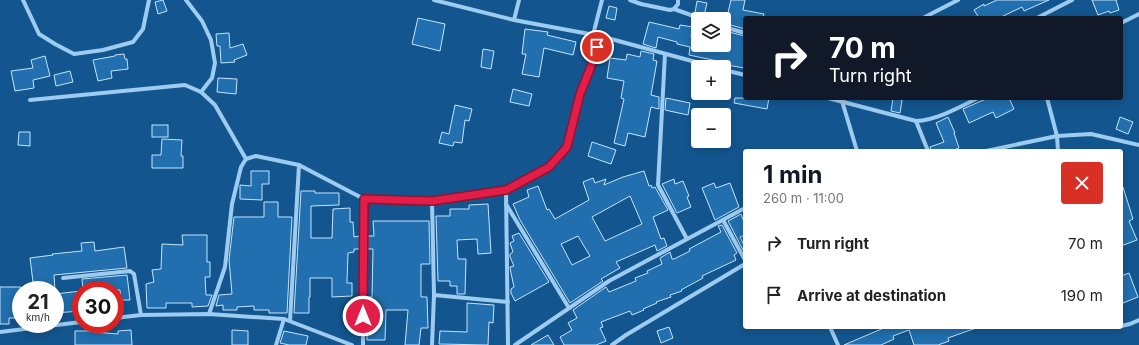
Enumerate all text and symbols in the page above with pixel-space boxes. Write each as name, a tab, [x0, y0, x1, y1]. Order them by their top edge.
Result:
map controls	[691, 12, 731, 148]
button: layers	[691, 12, 731, 52]
pin	[580, 30, 614, 64]
text: 70 m	[829, 31, 896, 65]
icon: right	[763, 32, 815, 84]
icon: arrive	[586, 36, 608, 58]
button: +	[691, 60, 731, 100]
text: Turn right	[829, 65, 912, 86]
button: −	[691, 108, 731, 148]
text: 1 min	[763, 160, 822, 189]
button: close	[1061, 162, 1103, 204]
text: 260 m · 11:00	[763, 190, 844, 206]
icon: right	[763, 232, 785, 254]
text: Turn right	[797, 234, 869, 253]
text: 70 m	[1068, 234, 1103, 253]
speed limit sign: 30	[72, 281, 124, 333]
icon: arrive	[763, 284, 785, 306]
text: Arrive at destination	[797, 286, 946, 305]
text: 190 m	[1061, 286, 1103, 305]
text: 21	[27, 290, 49, 314]
position arrow	[342, 295, 384, 337]
text: km/h	[26, 311, 50, 323]

